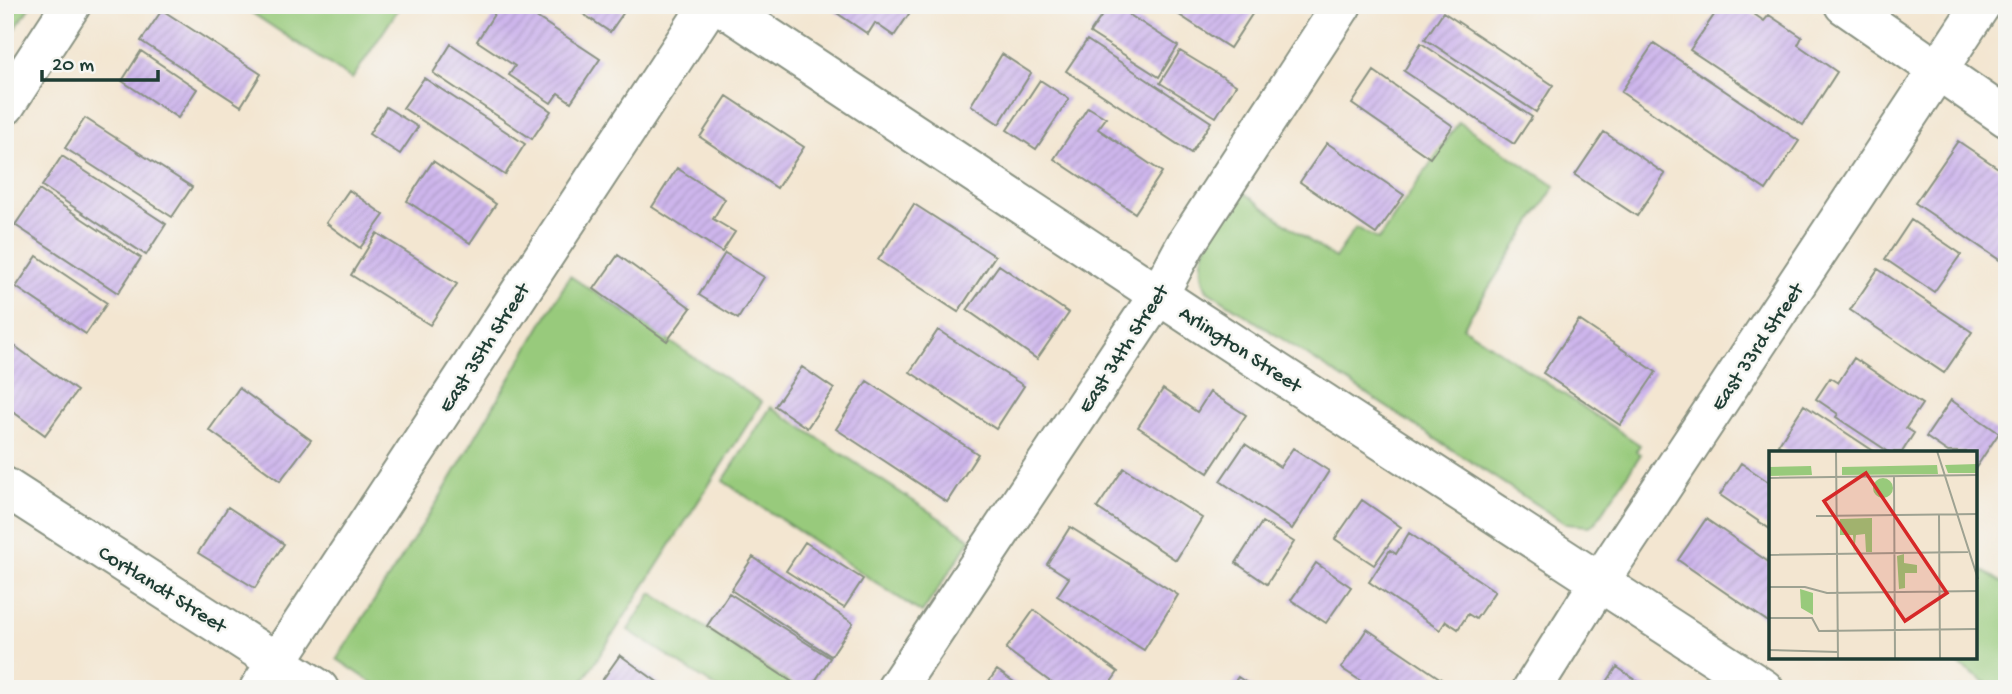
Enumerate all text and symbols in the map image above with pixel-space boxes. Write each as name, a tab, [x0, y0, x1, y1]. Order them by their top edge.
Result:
scale bar	[42, 38, 158, 82]
text: 20 m	[52, 54, 94, 79]
street label: East 33rd Street	[1707, 277, 1812, 417]
street label: East 35th Street	[435, 278, 538, 418]
street label: East 34th Street	[1074, 279, 1177, 419]
street label: Arlington Street	[1173, 302, 1307, 401]
inset map	[1769, 451, 1977, 659]
street label: Cortlandt Street	[92, 542, 232, 642]

